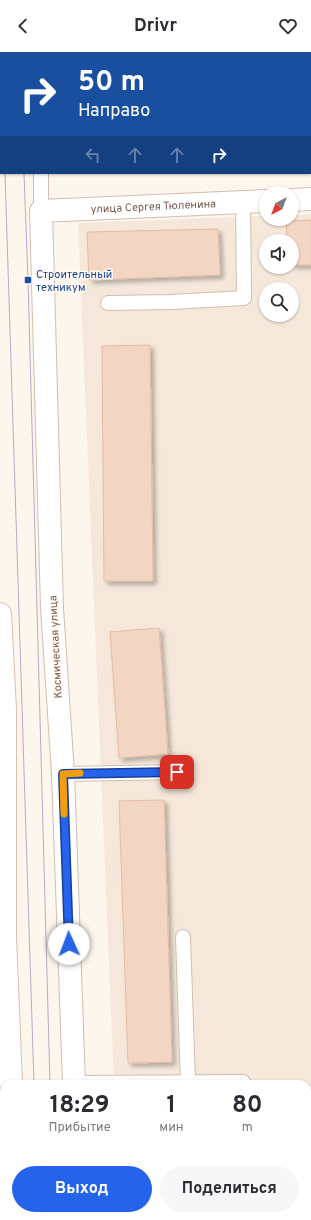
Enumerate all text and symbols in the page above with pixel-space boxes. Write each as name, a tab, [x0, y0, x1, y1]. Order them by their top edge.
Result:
icon: back	[12, 15, 34, 37]
text: Drivr	[134, 15, 177, 38]
icon: heart	[277, 15, 299, 37]
text: 50 m	[78, 65, 145, 101]
icon: right	[12, 68, 64, 120]
text: Направо	[78, 100, 150, 123]
icon: left	[82, 144, 104, 166]
icon: ahead	[124, 144, 146, 166]
icon: ahead	[166, 144, 188, 166]
icon: right	[208, 144, 230, 166]
north arrow	[259, 186, 299, 226]
map controls	[259, 186, 299, 322]
street label: улица Сергея Тюленина	[90, 197, 216, 217]
button: sound	[259, 234, 299, 274]
place label: Строительный техникум	[36, 268, 112, 295]
marker: Строительный техникум	[23, 275, 33, 285]
button: search	[259, 282, 299, 322]
street label: Космическая улица	[46, 595, 66, 699]
pin	[160, 755, 194, 789]
icon: arrive	[166, 761, 188, 783]
position arrow	[48, 923, 90, 965]
text: 18:29	[50, 1091, 110, 1121]
text: 1	[167, 1091, 176, 1121]
text: 80	[232, 1091, 263, 1121]
text: Прибытие	[48, 1120, 111, 1136]
text: мин	[159, 1120, 184, 1136]
text: m	[242, 1120, 253, 1136]
button: Выход	[12, 1166, 152, 1212]
button: Поделиться	[160, 1166, 299, 1212]

